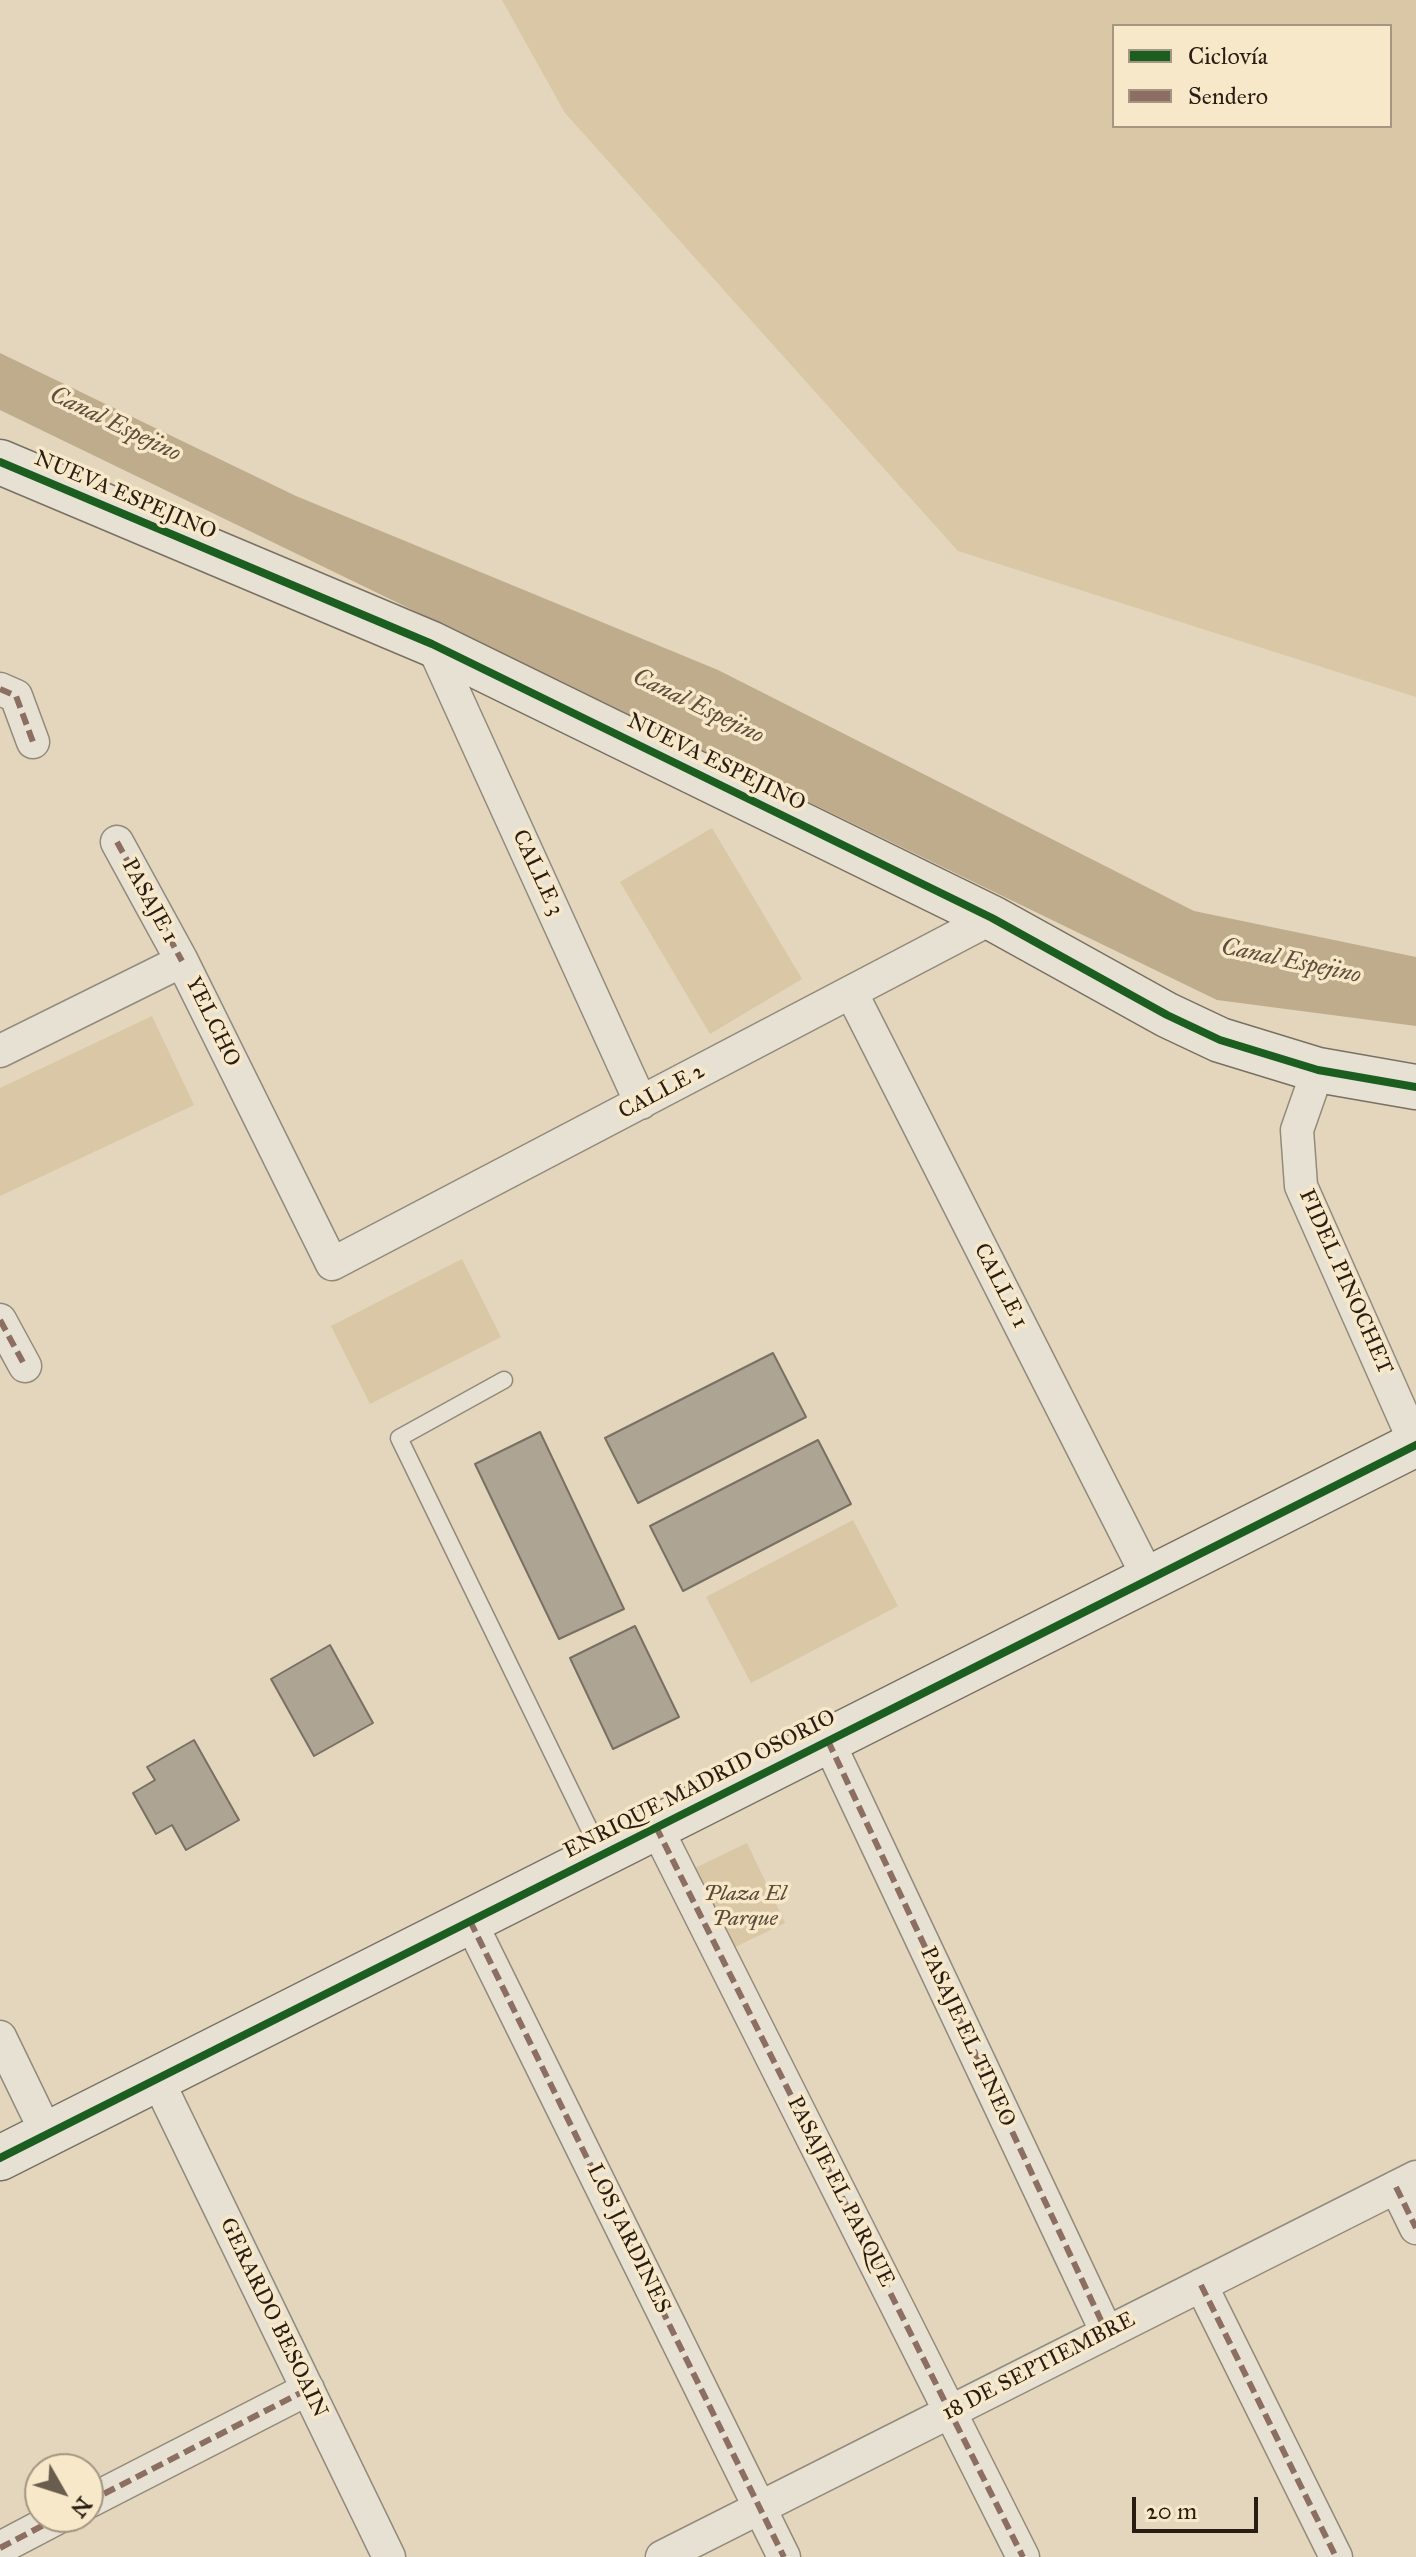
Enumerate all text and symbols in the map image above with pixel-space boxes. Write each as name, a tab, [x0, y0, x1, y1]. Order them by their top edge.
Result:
legend	[1112, 24, 1392, 128]
text: Ciclovía	[1188, 41, 1268, 71]
text: Sendero	[1188, 81, 1268, 111]
water label: Canal Espejino	[45, 381, 185, 469]
street label: NUEVA ESPEJINO	[30, 446, 220, 546]
water label: Canal Espejino	[628, 663, 768, 751]
street label: NUEVA ESPEJINO	[622, 708, 810, 818]
street label: CALLE 3	[506, 826, 568, 920]
street label: PASAJE 1	[115, 854, 183, 948]
water label: Canal Espejino	[1219, 933, 1363, 991]
street label: YELCHO	[179, 973, 245, 1071]
street label: CALLE 2	[614, 1058, 710, 1126]
street label: FIDEL PINOCHET	[1292, 1185, 1398, 1379]
street label: CALLE 1	[967, 1239, 1033, 1333]
street label: ENRIQUE MADRID OSORIO	[560, 1705, 840, 1865]
park label: Plaza El Parque	[704, 1882, 786, 1934]
street label: PASAJE EL TINEO	[914, 1943, 1020, 2131]
street label: PASAJE EL PARQUE	[781, 2092, 899, 2292]
street label: LOS JARDINES	[580, 2160, 676, 2318]
street label: GERARDO BESOAIN	[213, 2214, 333, 2422]
street label: 18 DE SEPTIEMBRE	[938, 2307, 1140, 2427]
north arrow	[24, 2453, 104, 2533]
scale bar	[1136, 2481, 1262, 2531]
text: N	[65, 2491, 98, 2523]
text: 20 m	[1146, 2496, 1197, 2526]

